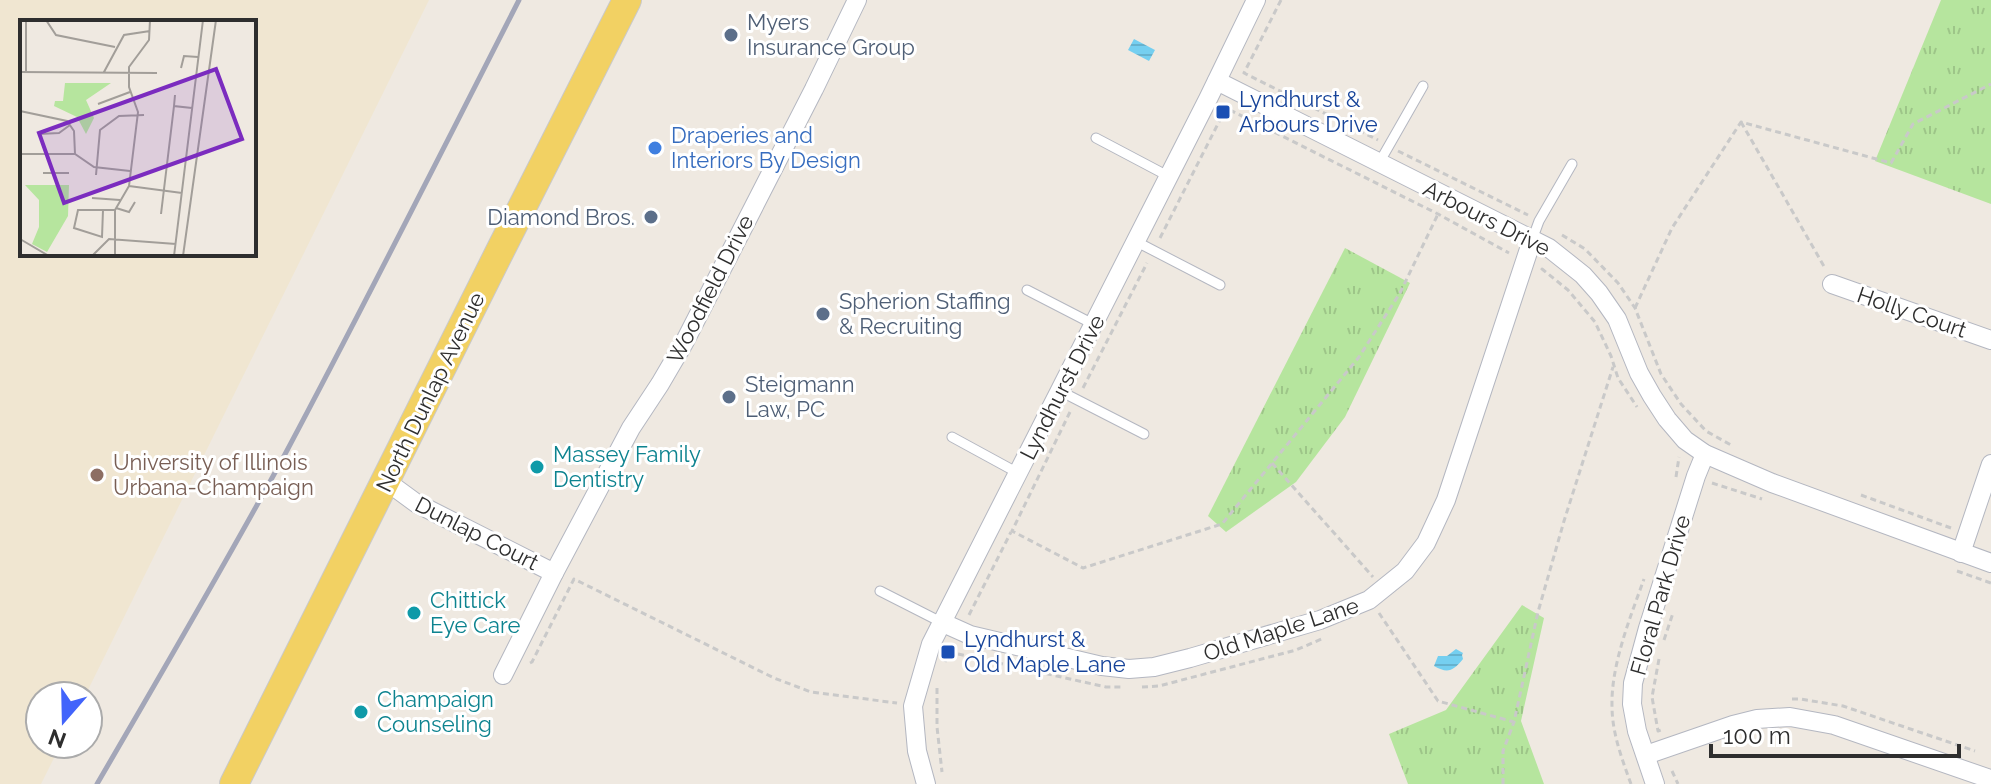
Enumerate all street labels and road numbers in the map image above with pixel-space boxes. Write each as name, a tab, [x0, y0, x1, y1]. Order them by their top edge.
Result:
street label: Arbours Drive	[1419, 175, 1555, 261]
street label: Woodfield Drive	[661, 210, 759, 368]
street label: Holly Court	[1854, 281, 1971, 343]
street label: North Dunlap Avenue	[370, 288, 490, 496]
street label: Lyndhurst Drive	[1014, 310, 1110, 464]
street label: Dunlap Court	[411, 491, 544, 576]
street label: Floral Park Drive	[1625, 512, 1695, 678]
street label: Old Maple Lane	[1200, 592, 1362, 666]

